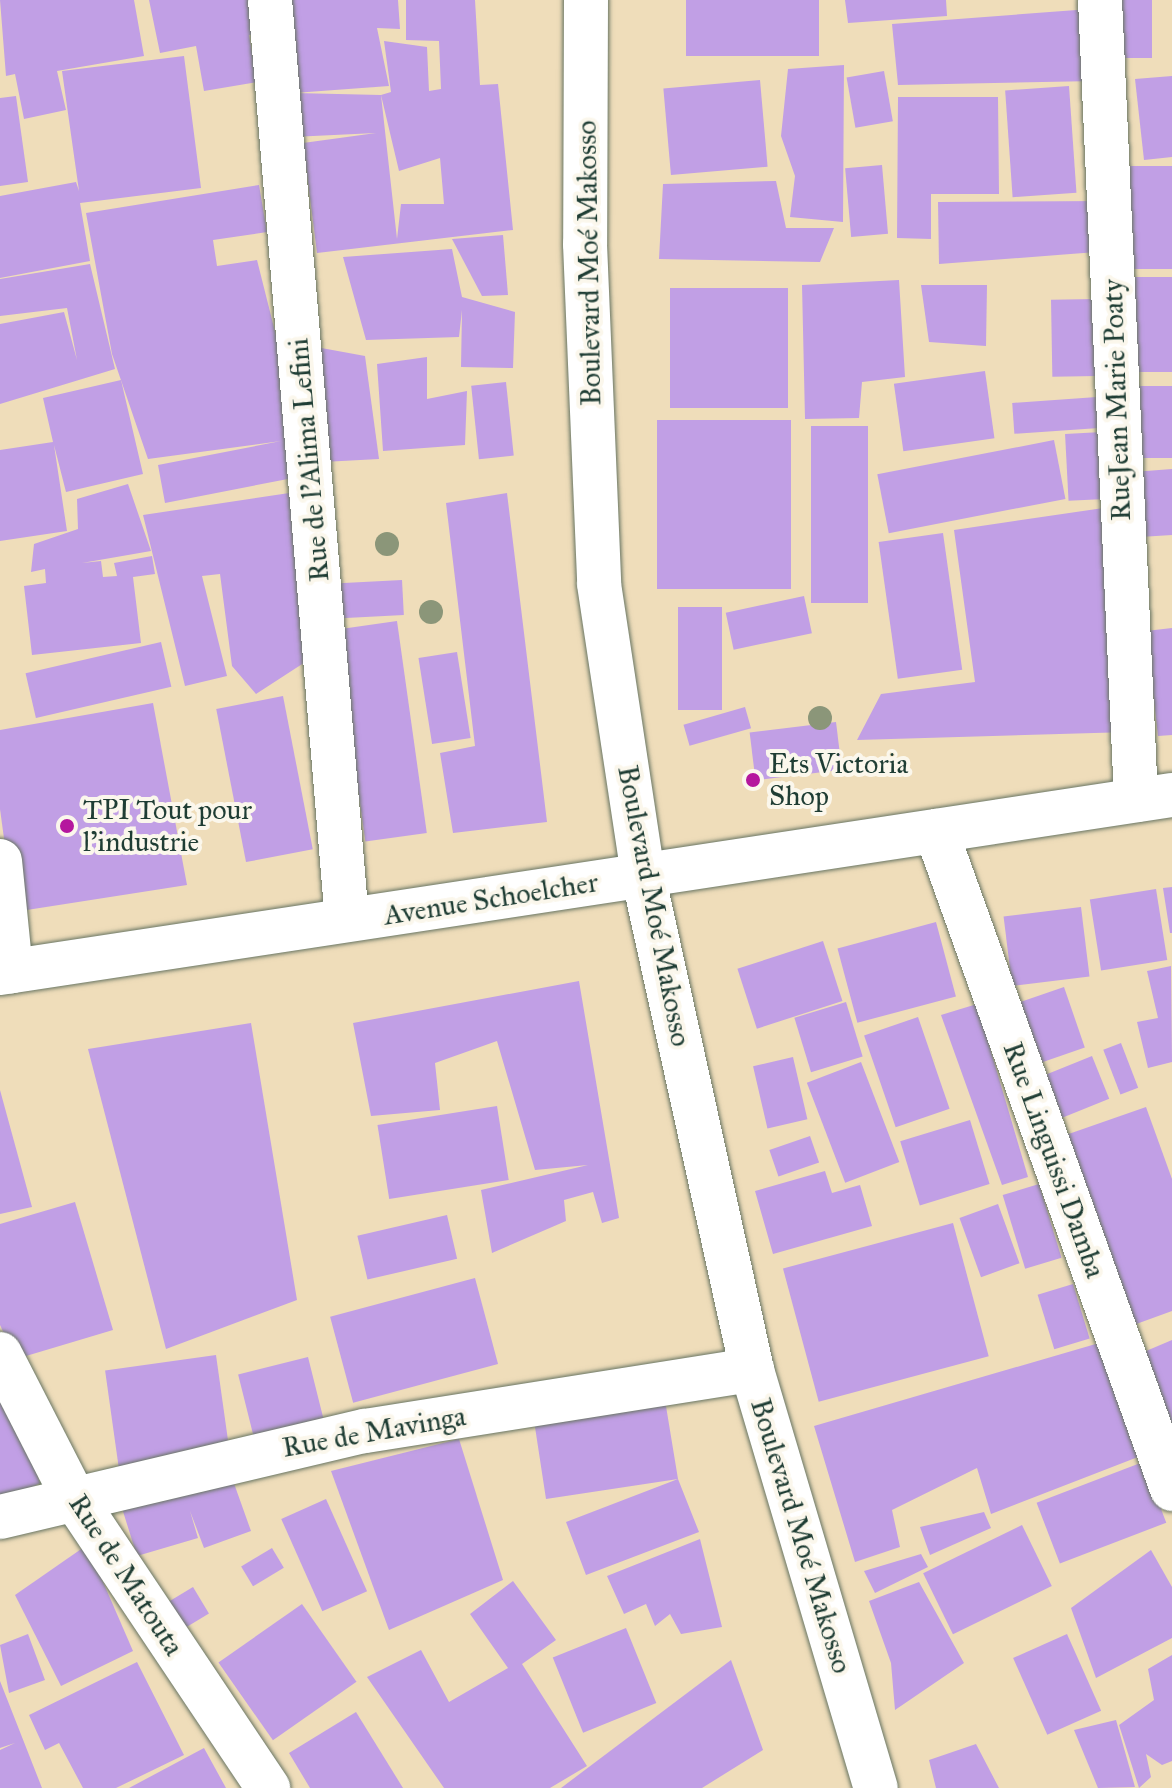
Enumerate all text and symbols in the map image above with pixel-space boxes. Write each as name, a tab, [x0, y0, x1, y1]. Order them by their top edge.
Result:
street label: Boulevard Moé Makosso	[570, 120, 608, 406]
street label: RueJean Marie Poaty	[1096, 279, 1138, 521]
street label: Rue de l'Alima Lefini	[282, 337, 336, 583]
place label: Ets Victoria Shop	[769, 747, 908, 813]
street label: Boulevard Moé Makosso	[610, 763, 698, 1049]
marker: Ets Victoria Shop	[744, 771, 762, 789]
place label: TPI Tout pour l'industrie	[83, 793, 252, 859]
marker: TPI Tout pour l'industrie	[58, 817, 76, 835]
street label: Avenue Schoelcher	[382, 865, 600, 933]
street label: Rue Linguissi Damba	[996, 1038, 1112, 1282]
street label: Boulevard Moé Makosso	[743, 1395, 859, 1677]
street label: Rue de Mavinga	[280, 1399, 468, 1465]
street label: Rue de Matouta	[61, 1488, 191, 1662]

